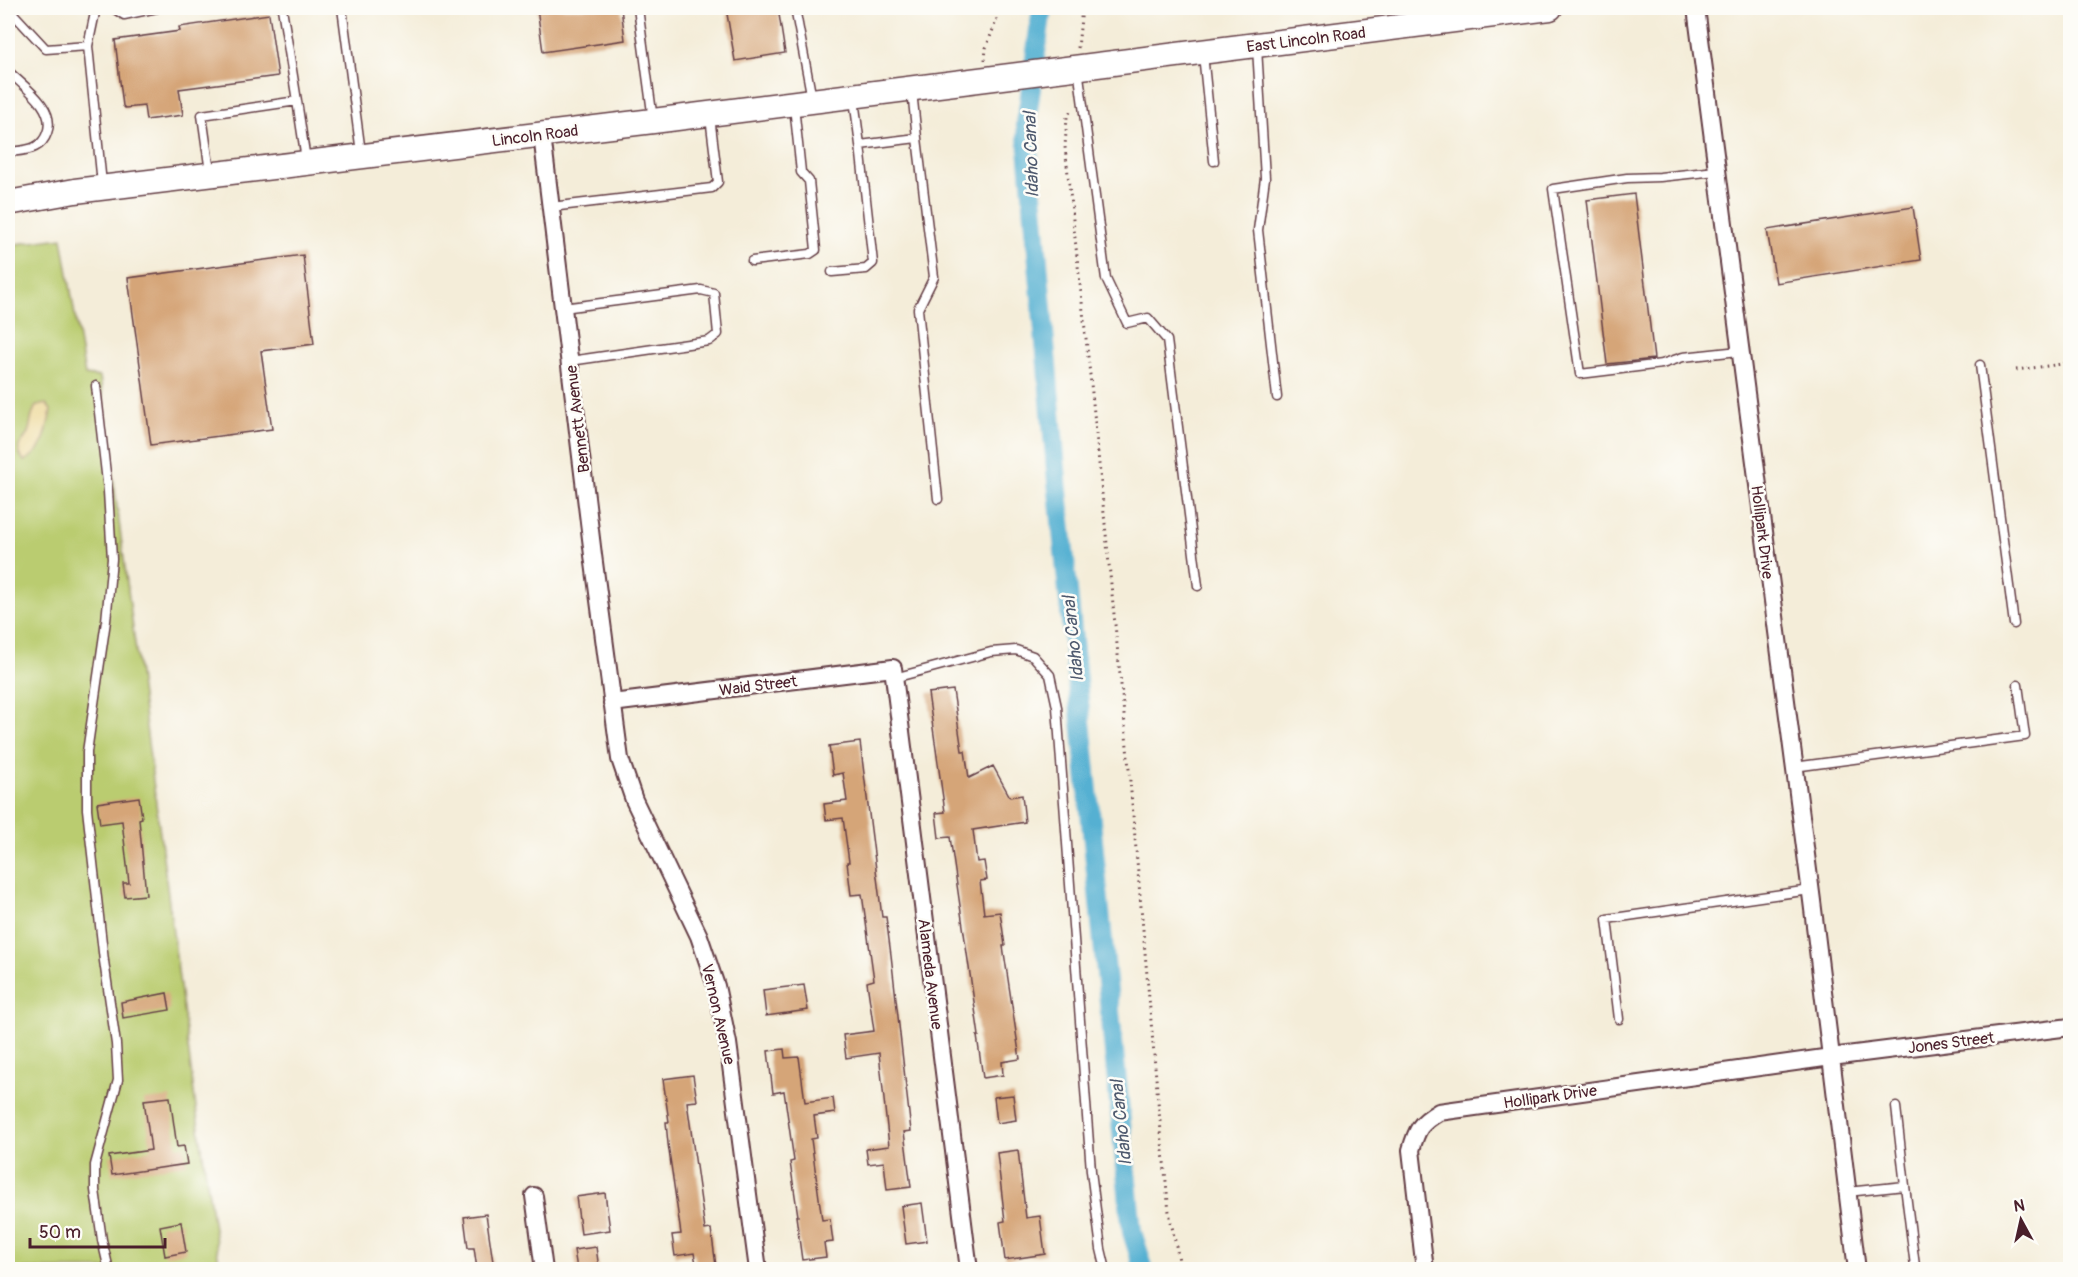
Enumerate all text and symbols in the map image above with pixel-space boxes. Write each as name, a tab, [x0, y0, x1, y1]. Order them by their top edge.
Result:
street label: East Lincoln Road	[1245, 23, 1367, 57]
water label: Idaho Canal	[1018, 110, 1044, 198]
street label: Lincoln Road	[491, 121, 580, 151]
street label: Bennett Avenue	[561, 364, 595, 474]
street label: Hollipark Drive	[1746, 484, 1778, 580]
water label: Idaho Canal	[1057, 593, 1089, 683]
street label: Waid Street	[718, 671, 799, 701]
street label: Alameda Avenue	[913, 917, 947, 1031]
street label: Vernon Avenue	[697, 962, 739, 1067]
street label: Jones Street	[1907, 1028, 1996, 1058]
water label: Idaho Canal	[1105, 1077, 1137, 1167]
street label: Hollipark Drive	[1502, 1081, 1598, 1113]
north arrow	[1991, 1190, 2051, 1250]
text: N	[2012, 1195, 2026, 1217]
scale bar	[30, 1211, 165, 1249]
text: 50 m	[39, 1221, 81, 1244]

